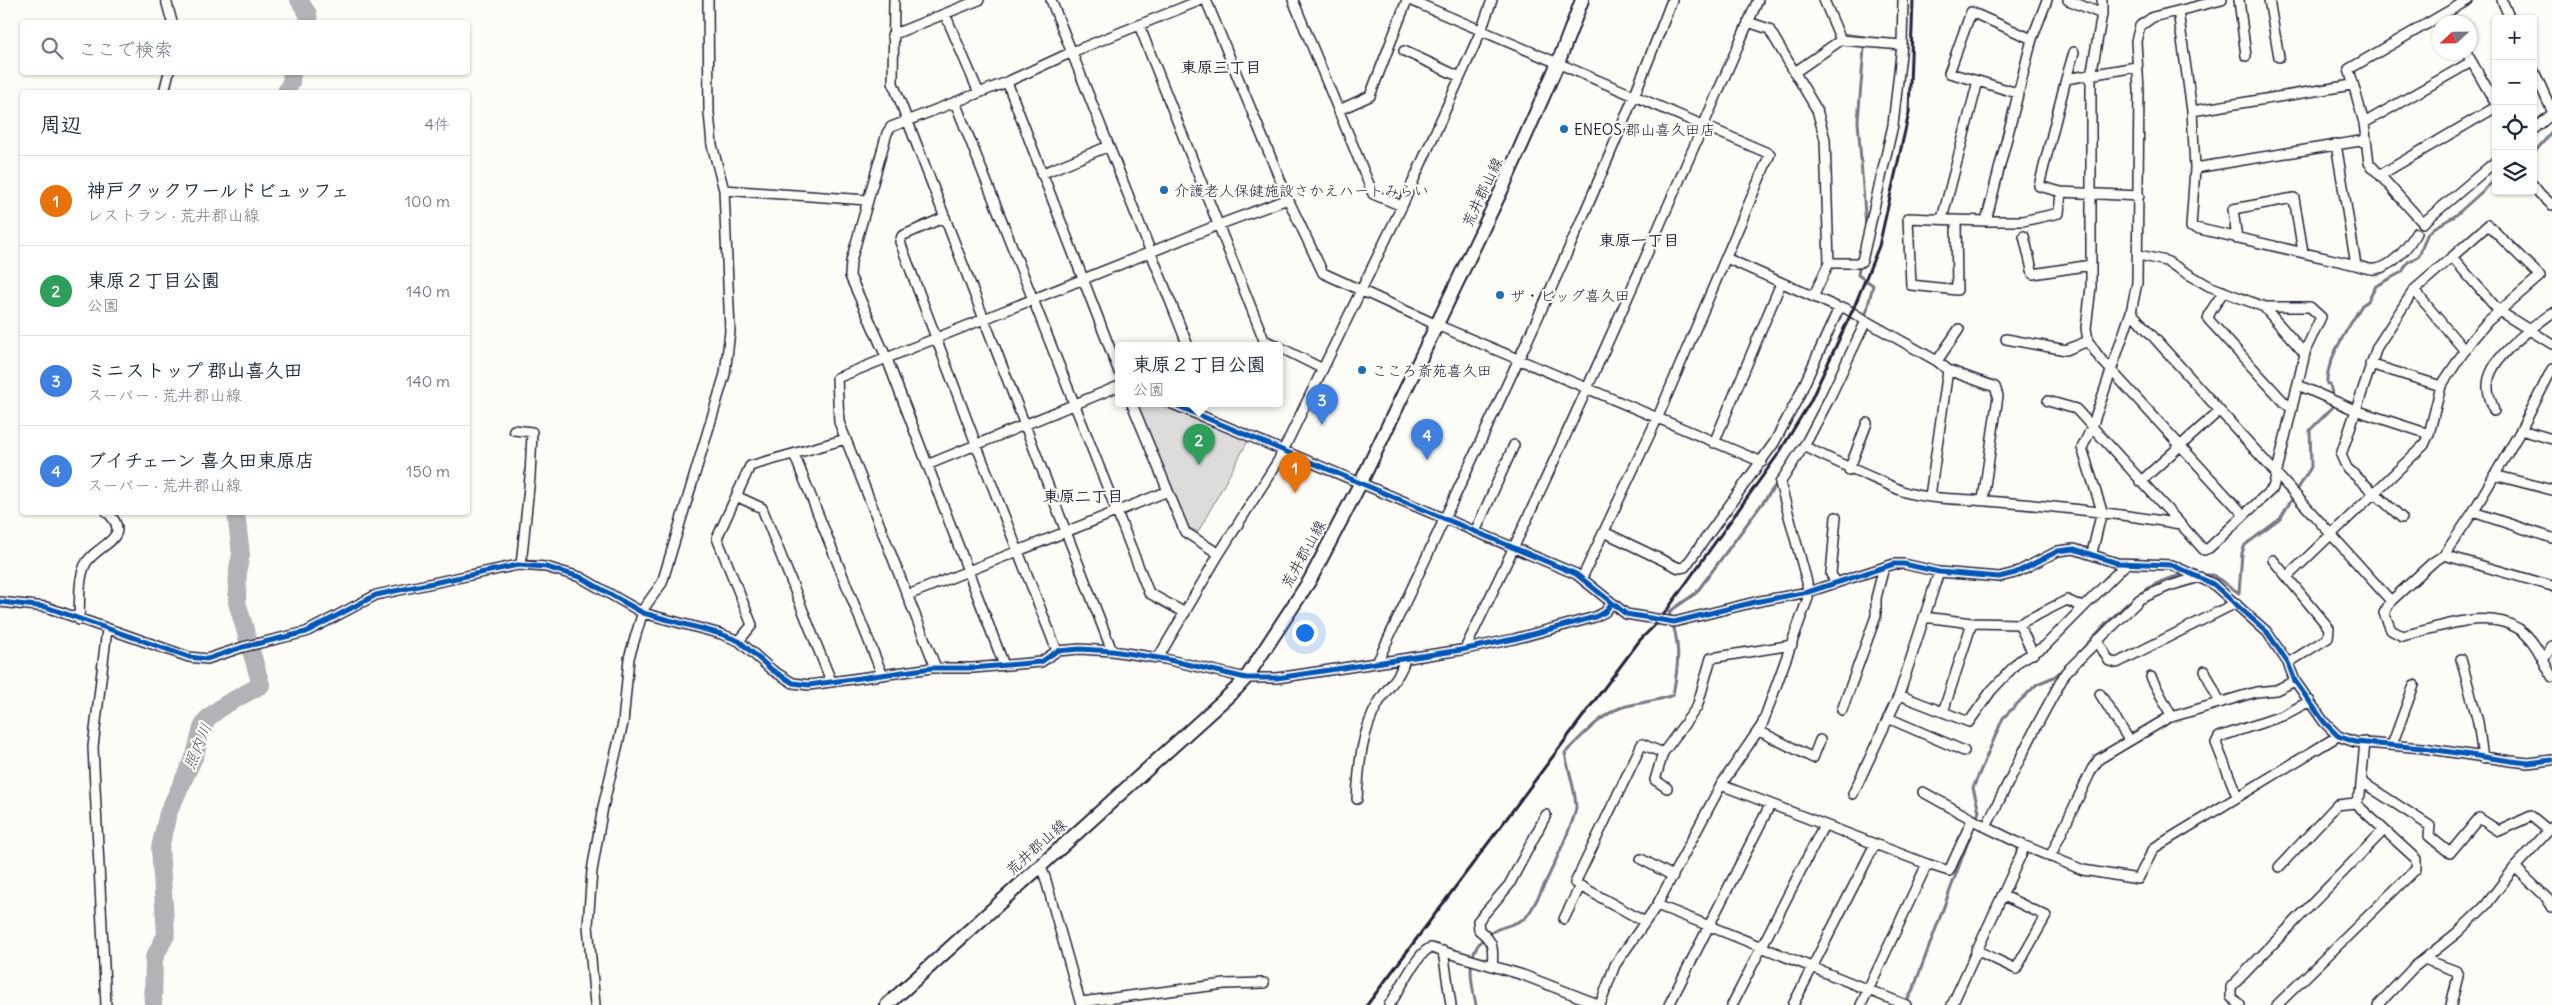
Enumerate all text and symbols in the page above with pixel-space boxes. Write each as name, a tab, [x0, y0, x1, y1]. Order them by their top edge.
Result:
north arrow	[2432, 15, 2477, 60]
map controls	[2492, 15, 2537, 195]
button: +	[2492, 15, 2537, 60]
search box	[20, 20, 470, 75]
icon: search	[38, 34, 66, 62]
text: ここで検索	[78, 37, 173, 61]
district label: 東原三丁目	[1181, 57, 1261, 77]
button: −	[2492, 60, 2537, 105]
button: locate	[2492, 105, 2537, 150]
text: 周辺	[40, 111, 82, 138]
text: 4件	[425, 114, 450, 134]
place label: ENEOS 郡山喜久田店	[1574, 120, 1715, 139]
marker: ENEOS 郡山喜久田店	[1558, 123, 1570, 135]
button: layers	[2492, 150, 2537, 195]
street label: 荒井郡山線	[1458, 154, 1506, 230]
text: 神戸クックワールドビュッフェ	[87, 178, 350, 202]
place label: 介護老人保健施設さかえハートみらい	[1174, 181, 1429, 200]
marker: 介護老人保健施設さかえハートみらい	[1158, 184, 1170, 196]
text: 1	[53, 191, 59, 211]
text: 100 m	[405, 191, 450, 211]
text: レストラン · 荒井郡山線	[87, 205, 259, 225]
district label: 東原一丁目	[1599, 230, 1679, 250]
text: 東原２丁目公園	[87, 268, 220, 292]
text: 2	[52, 281, 60, 301]
text: 140 m	[406, 281, 450, 301]
place label: ザ・ビッグ喜久田	[1510, 286, 1630, 305]
marker: ザ・ビッグ喜久田	[1494, 289, 1506, 301]
text: 公園	[87, 295, 119, 315]
popup	[1115, 342, 1283, 407]
text: 東原２丁目公園	[1132, 352, 1266, 376]
text: ミニストップ 郡山喜久田	[87, 358, 302, 382]
place label: こころ斎苑喜久田	[1372, 361, 1492, 380]
marker: こころ斎苑喜久田	[1356, 364, 1368, 376]
text: 3	[51, 371, 61, 391]
text: 140 m	[406, 371, 450, 391]
text: 公園	[1132, 379, 1165, 399]
pin: 3	[1306, 384, 1338, 425]
text: スーパー · 荒井郡山線	[87, 385, 242, 405]
pin: 4	[1411, 419, 1443, 460]
pin: 2	[1183, 424, 1215, 465]
text: ブイチェーン 喜久田東原店	[87, 448, 314, 472]
pin: 1	[1279, 452, 1311, 493]
text: 4	[51, 461, 61, 481]
text: 150 m	[406, 461, 450, 481]
text: スーパー · 荒井郡山線	[87, 475, 242, 495]
district label: 東原二丁目	[1043, 486, 1123, 506]
street label: 荒井郡山線	[1277, 517, 1329, 591]
your location	[1292, 620, 1318, 646]
water label: 照内川	[178, 720, 216, 772]
street label: 荒井郡山線	[1002, 815, 1070, 879]

